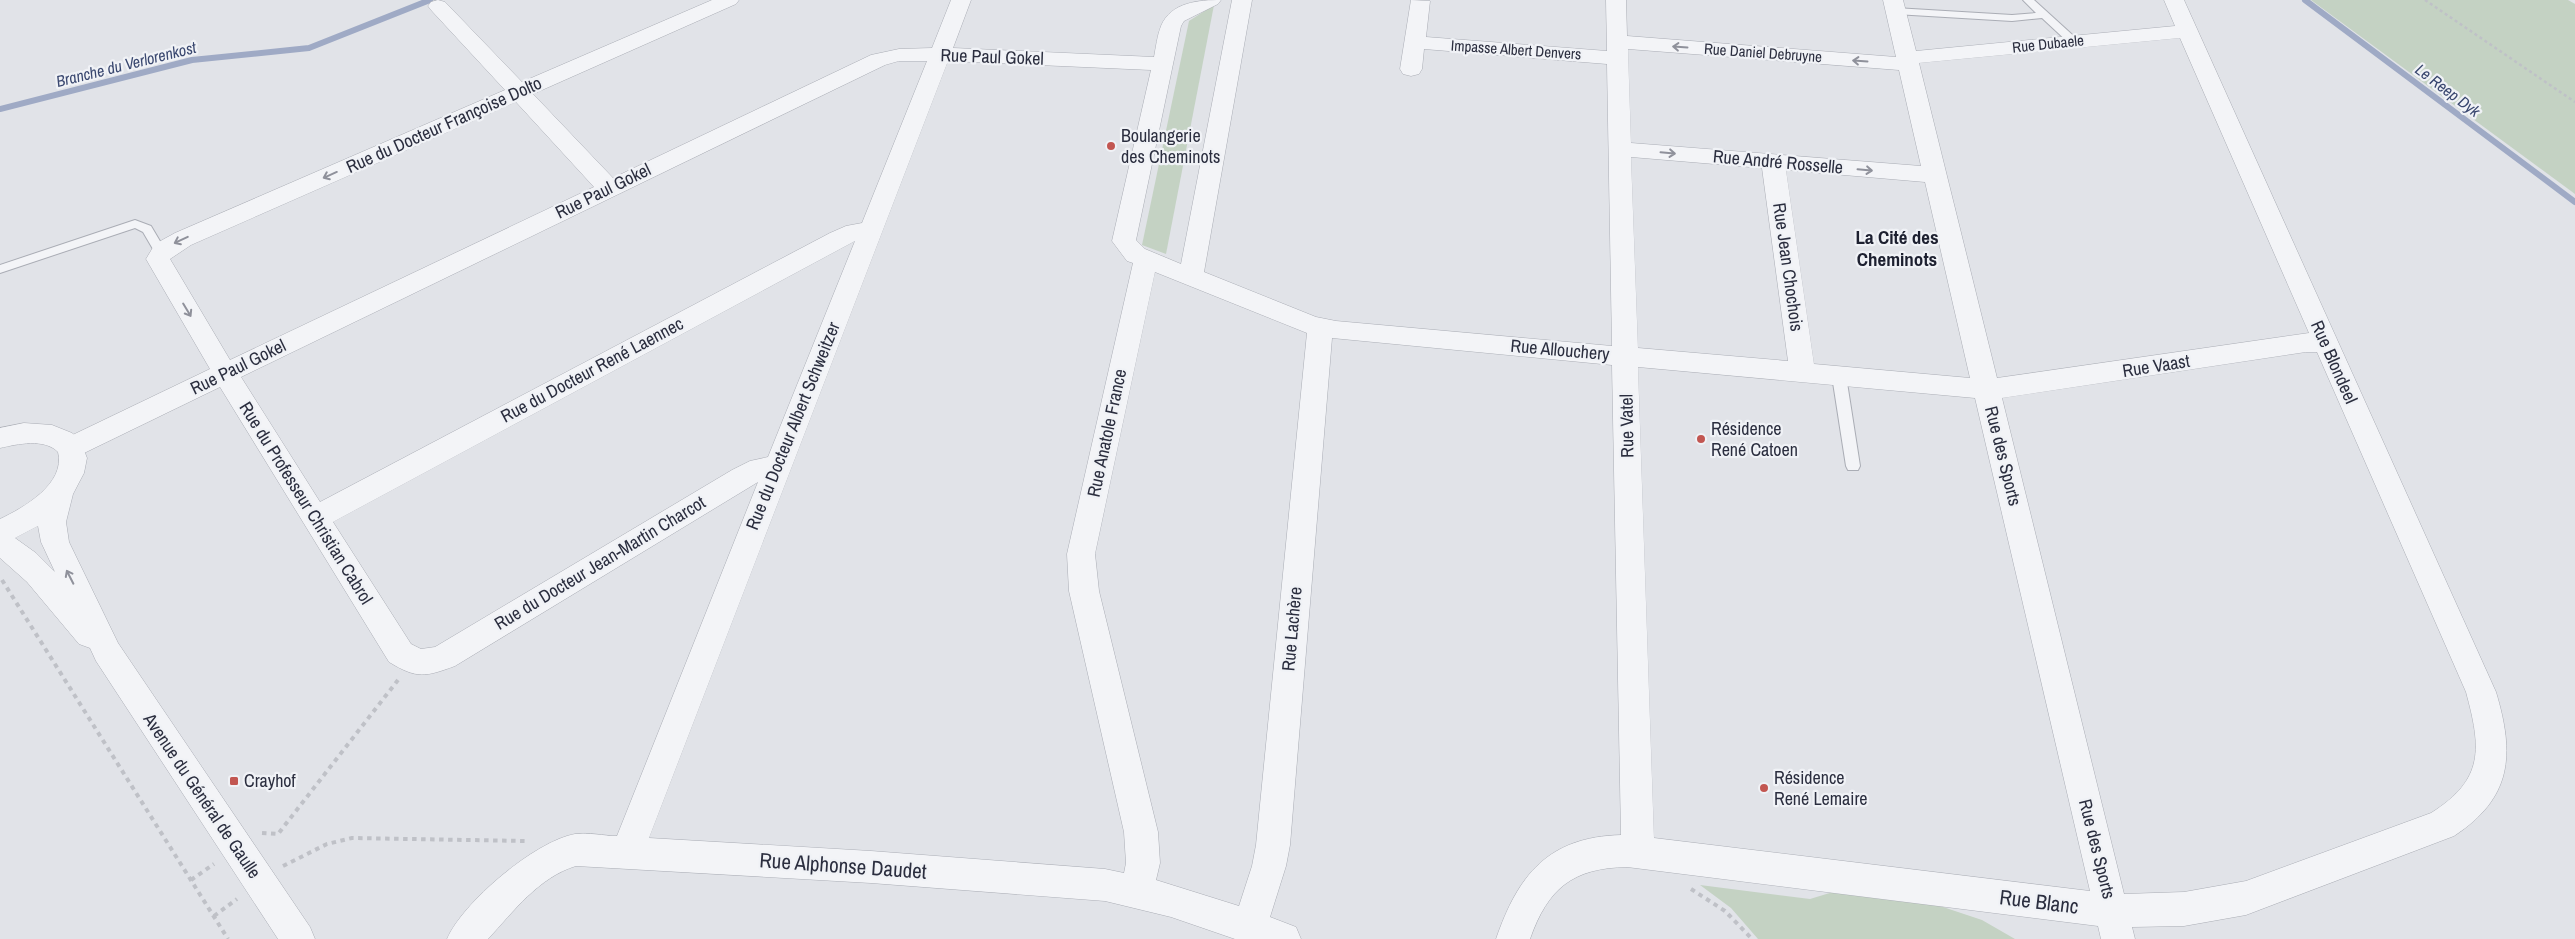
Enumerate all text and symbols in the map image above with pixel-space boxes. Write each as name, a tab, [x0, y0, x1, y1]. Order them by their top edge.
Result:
street label: Rue Dubaele	[2011, 29, 2085, 58]
street label: Impasse Albert Denvers	[1450, 34, 1582, 65]
water label: Branche du Verlorenkost	[54, 36, 199, 92]
street label: Rue Daniel Debruyne	[1703, 38, 1823, 67]
street label: Rue Paul Gokel	[940, 42, 1044, 71]
one-way arrow	[1673, 42, 1689, 52]
one-way arrow	[1852, 56, 1868, 65]
water label: Le Reep Dyk	[2411, 58, 2485, 122]
street label: Rue du Docteur Françoise Dolto	[342, 70, 546, 179]
place label: Boulangerie des Cheminots	[1121, 123, 1220, 169]
marker: Boulangerie des Cheminots	[1105, 140, 1117, 152]
street label: Rue André Rosselle	[1712, 143, 1844, 180]
one-way arrow	[1660, 149, 1676, 158]
street label: Rue Paul Gokel	[551, 157, 655, 224]
one-way arrow	[1857, 165, 1873, 174]
one-way arrow	[323, 170, 338, 180]
street label: Rue Jean Chochois	[1767, 201, 1810, 333]
district label: La Cité des Cheminots	[1855, 224, 1939, 272]
one-way arrow	[174, 236, 189, 246]
one-way arrow	[183, 303, 193, 317]
street label: Rue du Docteur René Laennec	[496, 311, 687, 428]
street label: Rue Blondeel	[2305, 316, 2364, 407]
street label: Rue du Docteur Albert Schweitzer	[739, 318, 846, 534]
street label: Rue Paul Gokel	[186, 333, 290, 400]
street label: Rue Allouchery	[1510, 333, 1611, 366]
street label: Rue Vaast	[2120, 348, 2191, 383]
street label: Rue Anatole France	[1081, 366, 1132, 499]
street label: Rue Vatel	[1613, 394, 1640, 458]
street label: Rue du Professeur Christian Cabrol	[234, 397, 379, 609]
street label: Rue des Sports	[1979, 403, 2028, 508]
place label: Résidence René Catoen	[1711, 416, 1798, 462]
marker: Résidence René Catoen	[1695, 433, 1707, 445]
street label: Rue du Docteur Jean-Martin Charcot	[490, 490, 710, 636]
one-way arrow	[65, 570, 74, 585]
street label: Rue Lachère	[1275, 586, 1308, 672]
street label: Avenue du Général de Gaulle	[137, 707, 267, 883]
place label: Résidence René Lemaire	[1774, 765, 1868, 811]
place label: Crayhof	[244, 768, 297, 793]
marker: Crayhof	[228, 775, 240, 787]
marker: Résidence René Lemaire	[1758, 782, 1770, 794]
street label: Rue des Sports	[2073, 796, 2122, 901]
street label: Rue Alphonse Daudet	[758, 845, 928, 886]
street label: Rue Blanc	[1998, 882, 2080, 921]

